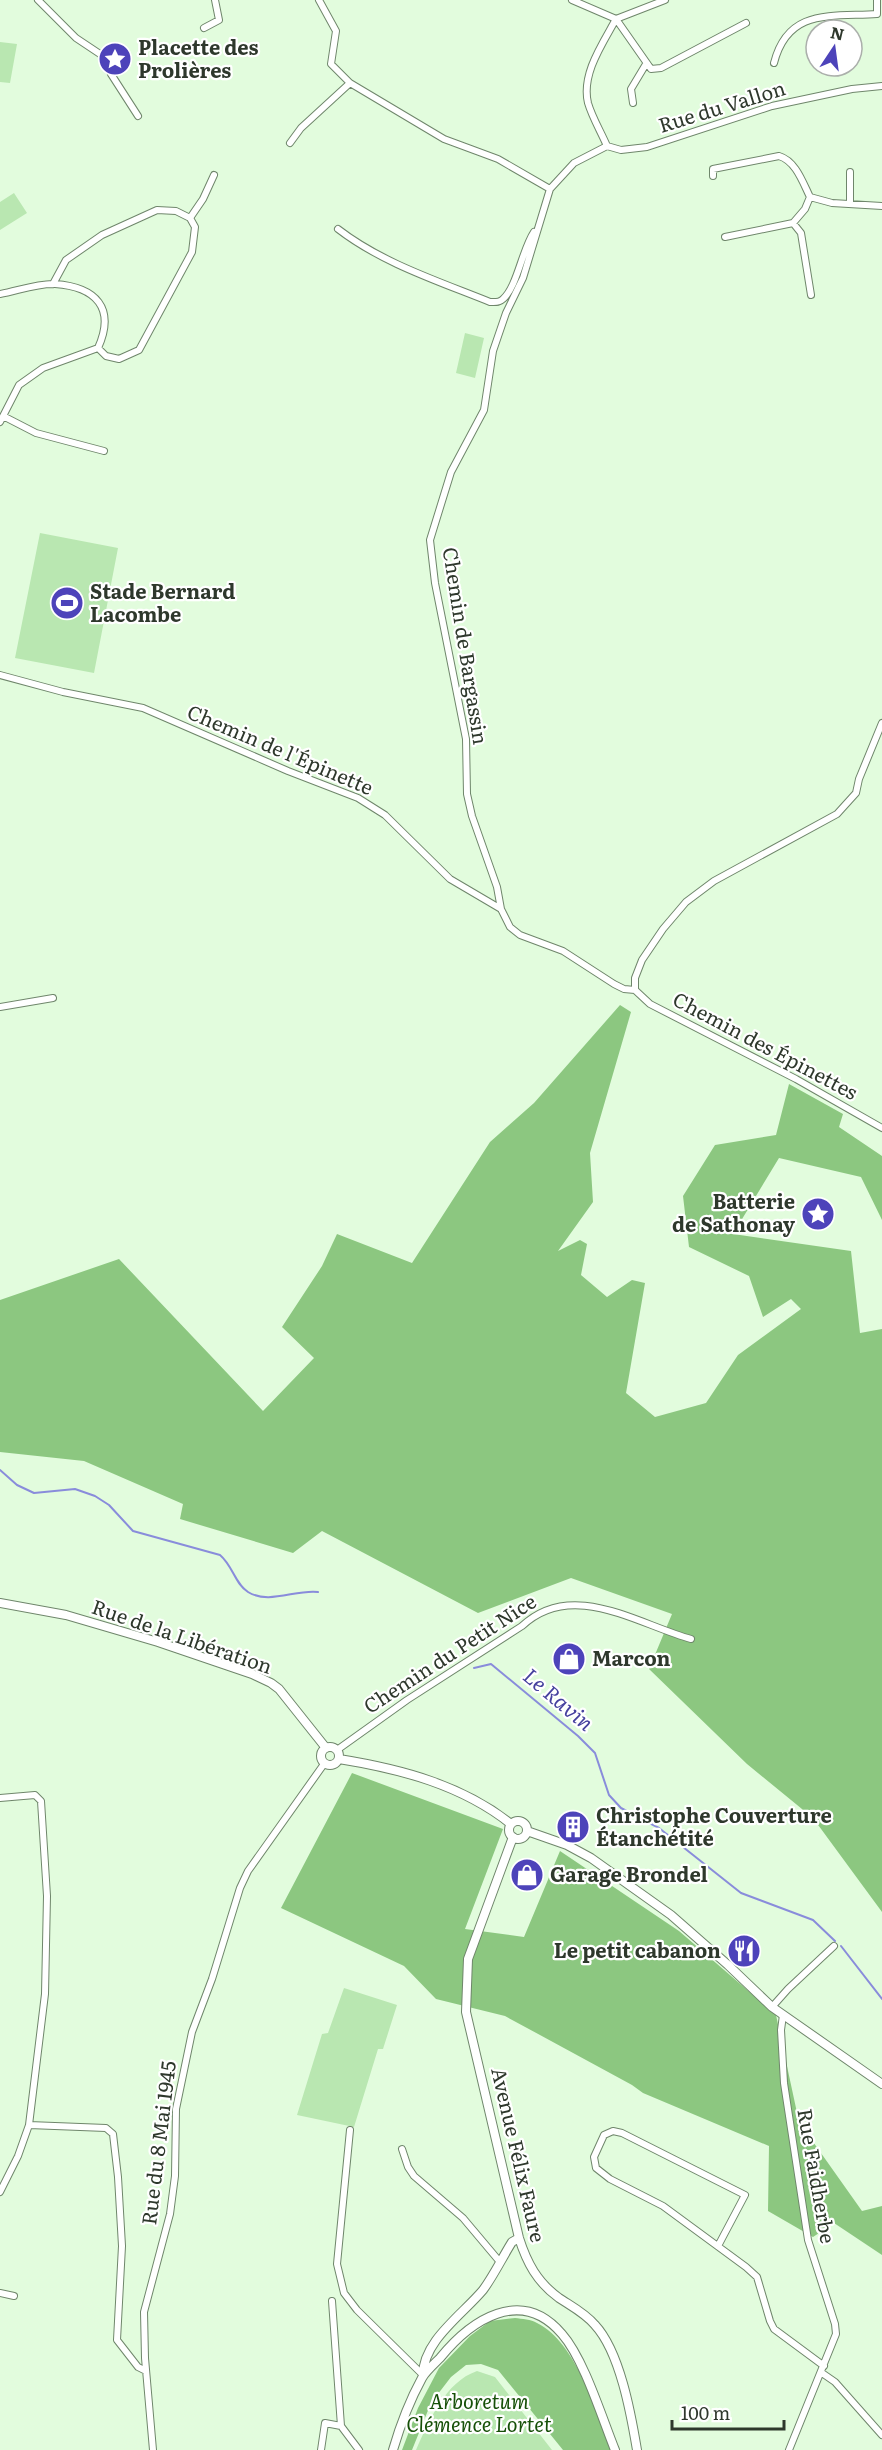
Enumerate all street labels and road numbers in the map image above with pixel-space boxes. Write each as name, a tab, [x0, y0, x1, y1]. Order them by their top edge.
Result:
street label: Rue du Vallon	[654, 72, 789, 139]
street label: Chemin de Bargassin	[437, 545, 497, 747]
street label: Chemin de l'Épinette	[183, 695, 379, 801]
street label: Chemin des Épinettes	[668, 983, 864, 1106]
street label: Chemin du Petit Nice	[357, 1585, 541, 1719]
street label: Rue de la Libération	[88, 1590, 277, 1680]
street label: Rue du 8 Mai 1945	[132, 2059, 182, 2227]
street label: Avenue Félix Faure	[485, 2064, 555, 2245]
street label: Rue Faidherbe	[791, 2106, 845, 2246]

